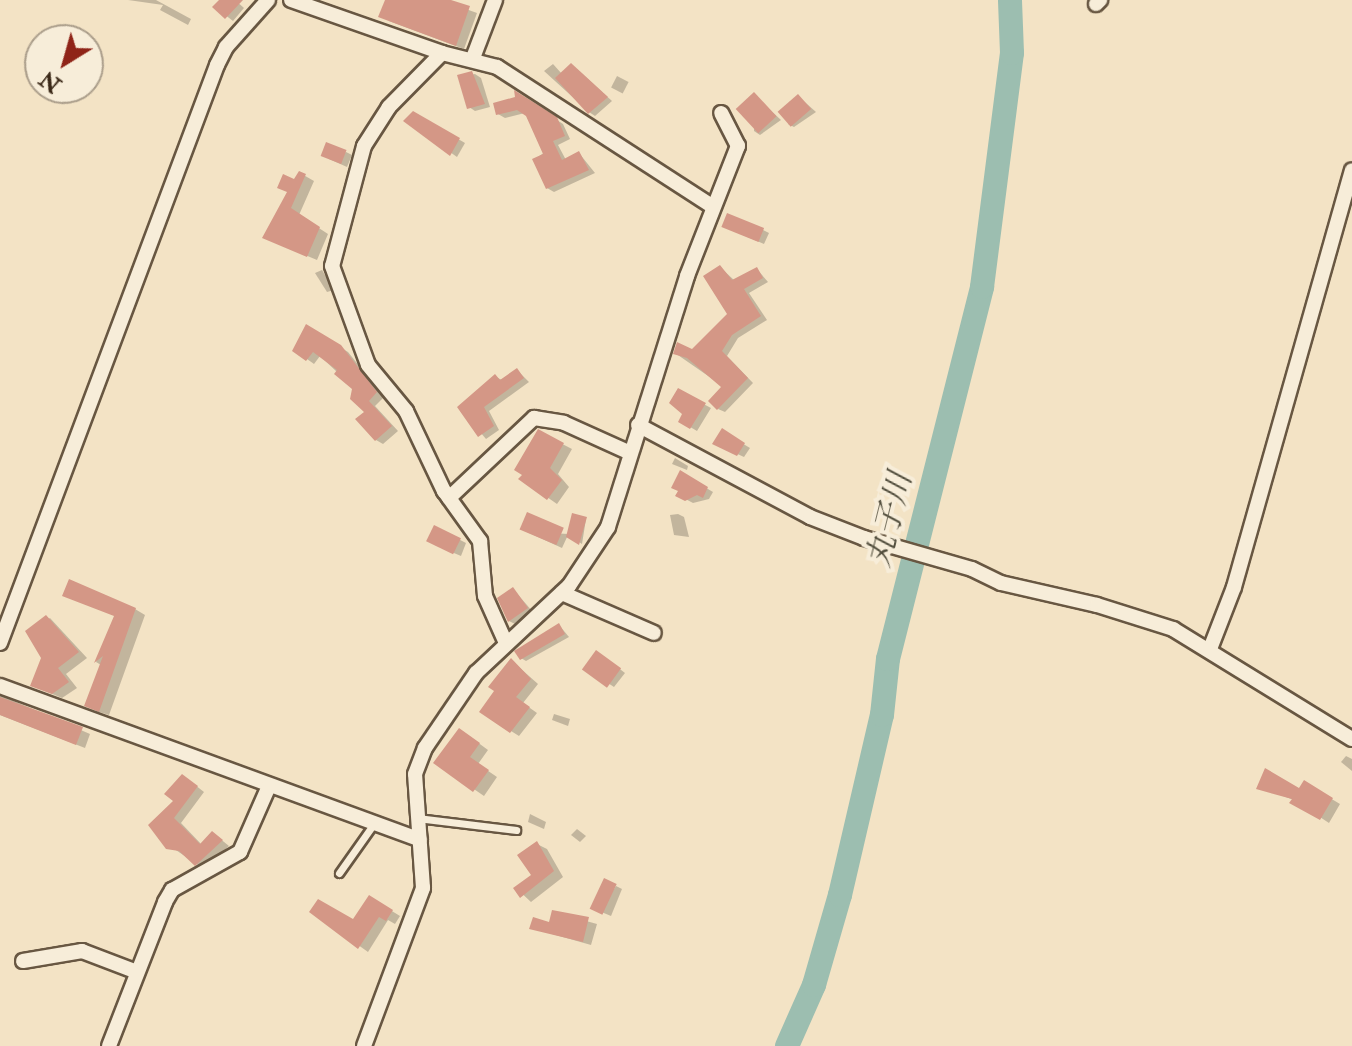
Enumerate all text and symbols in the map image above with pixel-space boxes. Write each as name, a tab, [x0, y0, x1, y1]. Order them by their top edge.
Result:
north arrow	[24, 24, 104, 104]
text: N	[34, 64, 67, 99]
water label: 丸子川	[860, 469, 920, 571]

